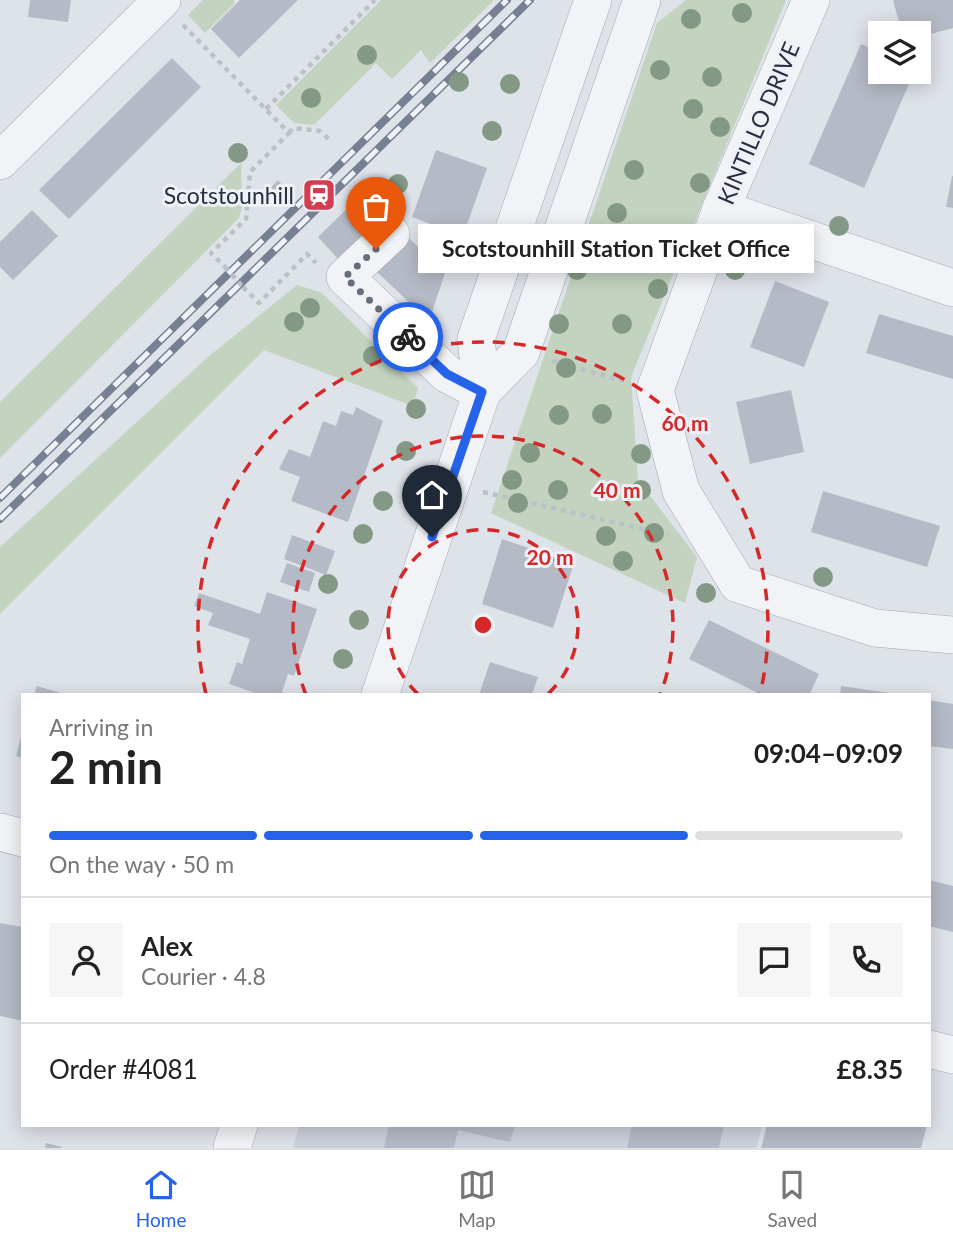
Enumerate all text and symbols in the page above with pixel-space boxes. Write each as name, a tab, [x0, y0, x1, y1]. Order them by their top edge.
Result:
map controls	[868, 21, 931, 84]
button: layers	[868, 21, 931, 84]
street label: KINTILLO DRIVE	[711, 38, 805, 208]
station icon: Scotstounhill	[300, 176, 338, 214]
pin	[346, 177, 406, 249]
place label: Scotstounhill	[164, 181, 294, 209]
icon: bag	[357, 188, 395, 226]
callout: Scotstounhill Station Ticket Office	[418, 224, 814, 274]
text: Scotstounhill Station Ticket Office	[442, 234, 790, 262]
courier	[373, 302, 443, 372]
icon: bike	[389, 318, 427, 356]
text: 60 m	[661, 410, 709, 435]
pin	[402, 465, 462, 537]
icon: home	[413, 476, 451, 514]
text: 40 m	[593, 477, 641, 502]
text: 20 m	[526, 544, 574, 569]
centre of rings	[471, 613, 495, 637]
text: Arriving in	[49, 713, 153, 741]
text: 09:04–09:09	[754, 737, 903, 769]
text: 2 min	[49, 739, 163, 794]
text: On the way · 50 m	[49, 850, 234, 878]
button: person	[49, 923, 123, 997]
button: chat	[737, 923, 811, 997]
button: phone	[829, 923, 903, 997]
text: Alex	[141, 930, 193, 962]
text: Courier · 4.8	[141, 962, 266, 990]
text: Order #4081	[49, 1053, 198, 1085]
text: £8.35	[837, 1053, 903, 1085]
tab: Home	[136, 1166, 186, 1231]
tab: Map	[458, 1166, 496, 1231]
tab: Saved	[768, 1166, 817, 1231]

